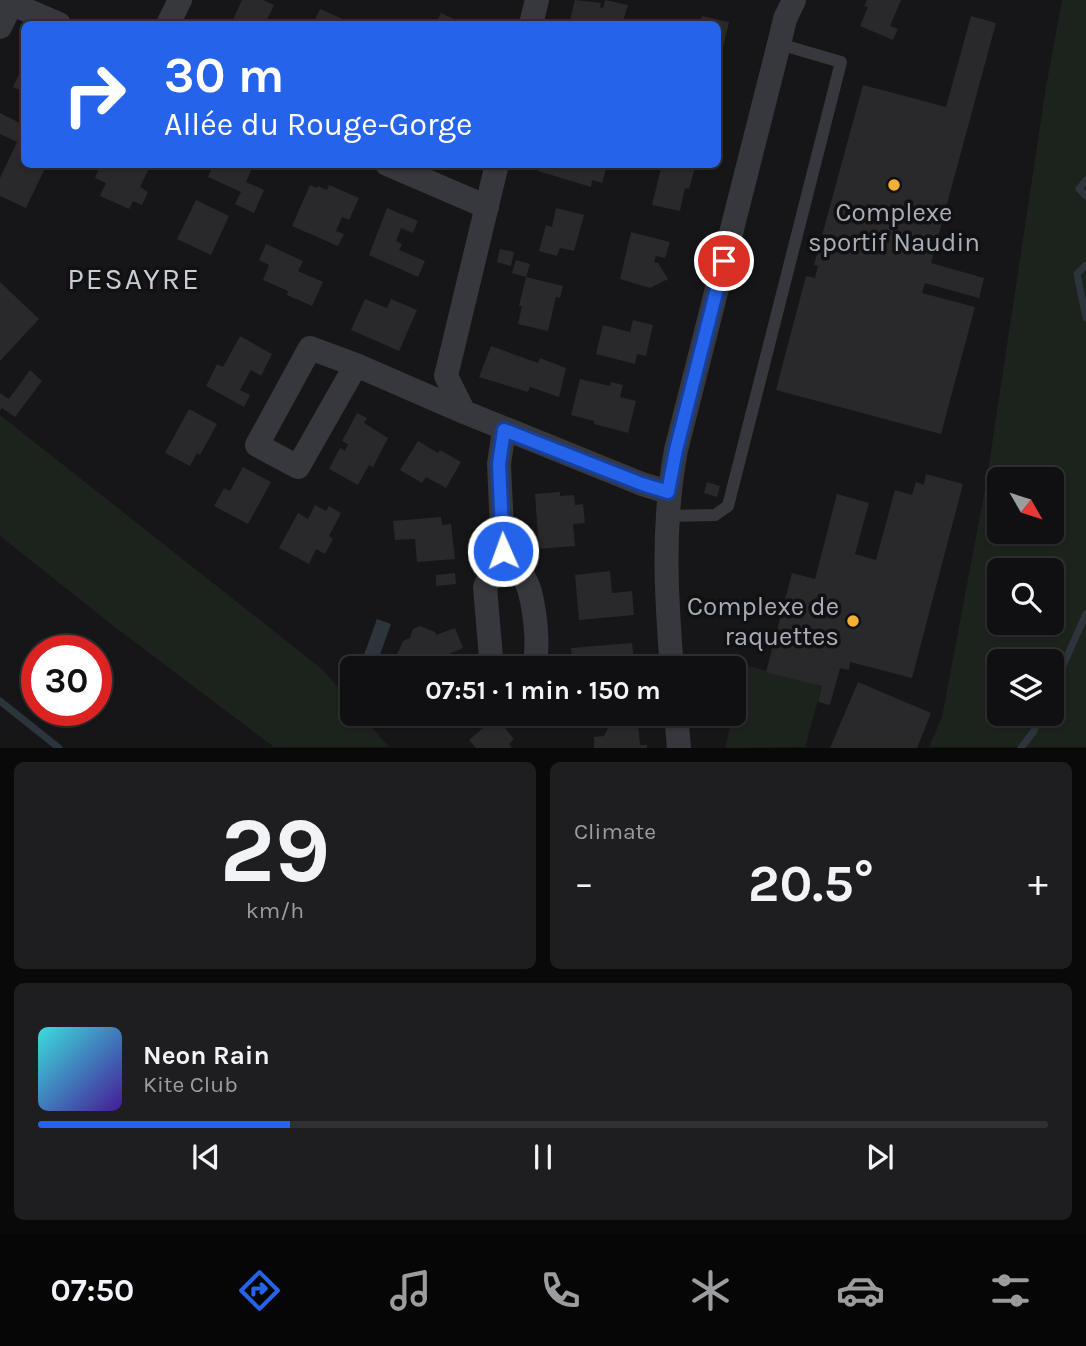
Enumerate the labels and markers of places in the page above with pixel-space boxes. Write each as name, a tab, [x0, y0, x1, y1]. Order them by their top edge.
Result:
marker: Complexe sportif Naudin	[886, 177, 902, 193]
place label: Complexe sportif Naudin	[808, 197, 980, 258]
pin	[694, 231, 754, 291]
place label: Complexe de raquettes	[687, 591, 839, 652]
marker: Complexe de raquettes	[845, 613, 861, 629]

